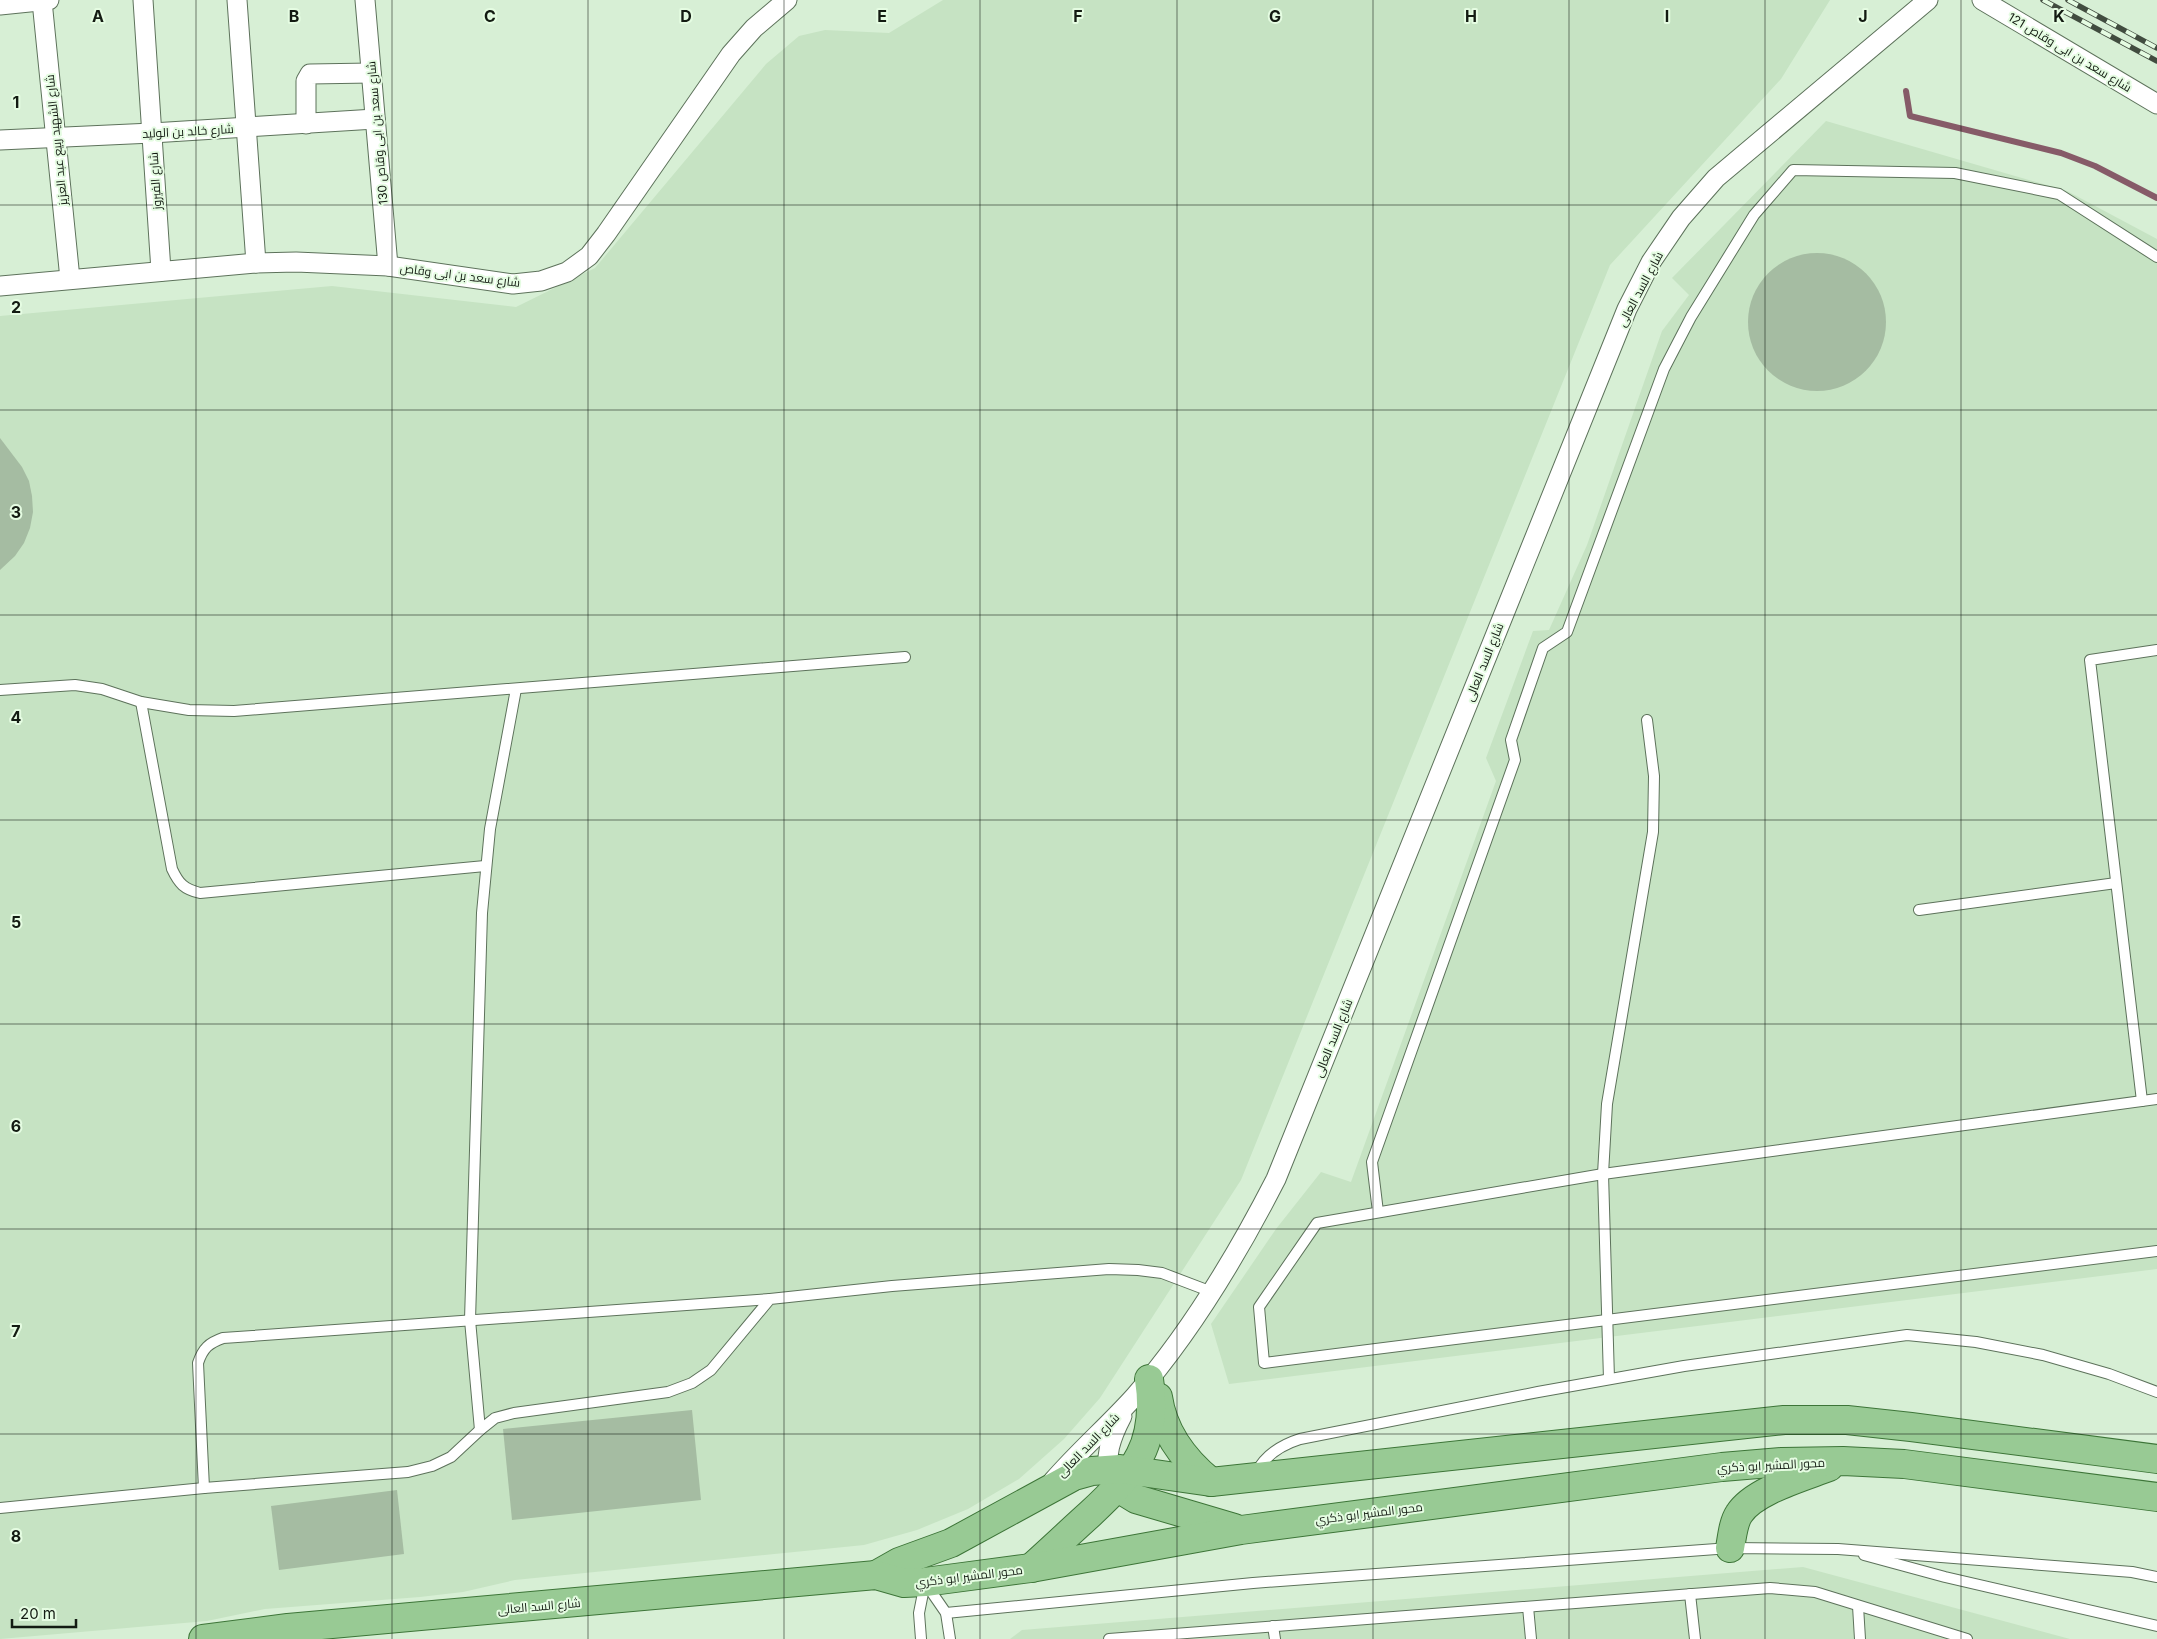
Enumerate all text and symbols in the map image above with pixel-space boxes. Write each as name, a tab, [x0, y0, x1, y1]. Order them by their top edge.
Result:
text: A	[92, 6, 104, 26]
text: B	[289, 6, 299, 26]
text: C	[484, 6, 496, 26]
text: D	[680, 6, 692, 26]
text: E	[877, 6, 887, 26]
text: F	[1073, 6, 1083, 26]
text: G	[1269, 6, 1281, 26]
text: H	[1465, 6, 1477, 26]
text: I	[1665, 6, 1669, 26]
text: J	[1858, 6, 1868, 26]
text: K	[2053, 6, 2065, 26]
street label: شارع سعد بن ابى وقاص 121	[2005, 9, 2135, 96]
street label: شارع سعد بن ابى وقاص 130	[363, 60, 392, 206]
street label: شارع الشهيد ربيع عبد العزيز	[42, 74, 71, 207]
text: 1	[13, 92, 19, 112]
street label: شارع خالد بن الوليد	[142, 121, 234, 142]
street label: شارع الفيروز	[146, 152, 166, 211]
street label: شارع السد العالى	[1614, 249, 1667, 330]
street label: شارع سعد بن ابى وقاص	[399, 260, 521, 291]
text: 2	[11, 297, 21, 317]
text: 3	[11, 502, 21, 522]
street label: شارع السد العالى	[1461, 621, 1507, 704]
text: 4	[11, 707, 22, 727]
text: 5	[11, 912, 21, 932]
street label: شارع السد العالى	[1310, 997, 1356, 1080]
text: 6	[11, 1116, 21, 1136]
text: 7	[11, 1321, 21, 1341]
street label: شارع السد العالى	[1054, 1410, 1123, 1481]
street label: محور المشير ابو ذكري	[1717, 1455, 1826, 1478]
street label: محور المشير ابو ذكري	[1314, 1499, 1424, 1530]
text: 8	[11, 1526, 21, 1546]
street label: محور المشير ابو ذكري	[914, 1562, 1024, 1593]
street label: شارع السد العالى	[497, 1595, 581, 1618]
scale bar	[12, 1596, 76, 1628]
text: 20 m	[20, 1604, 56, 1623]

